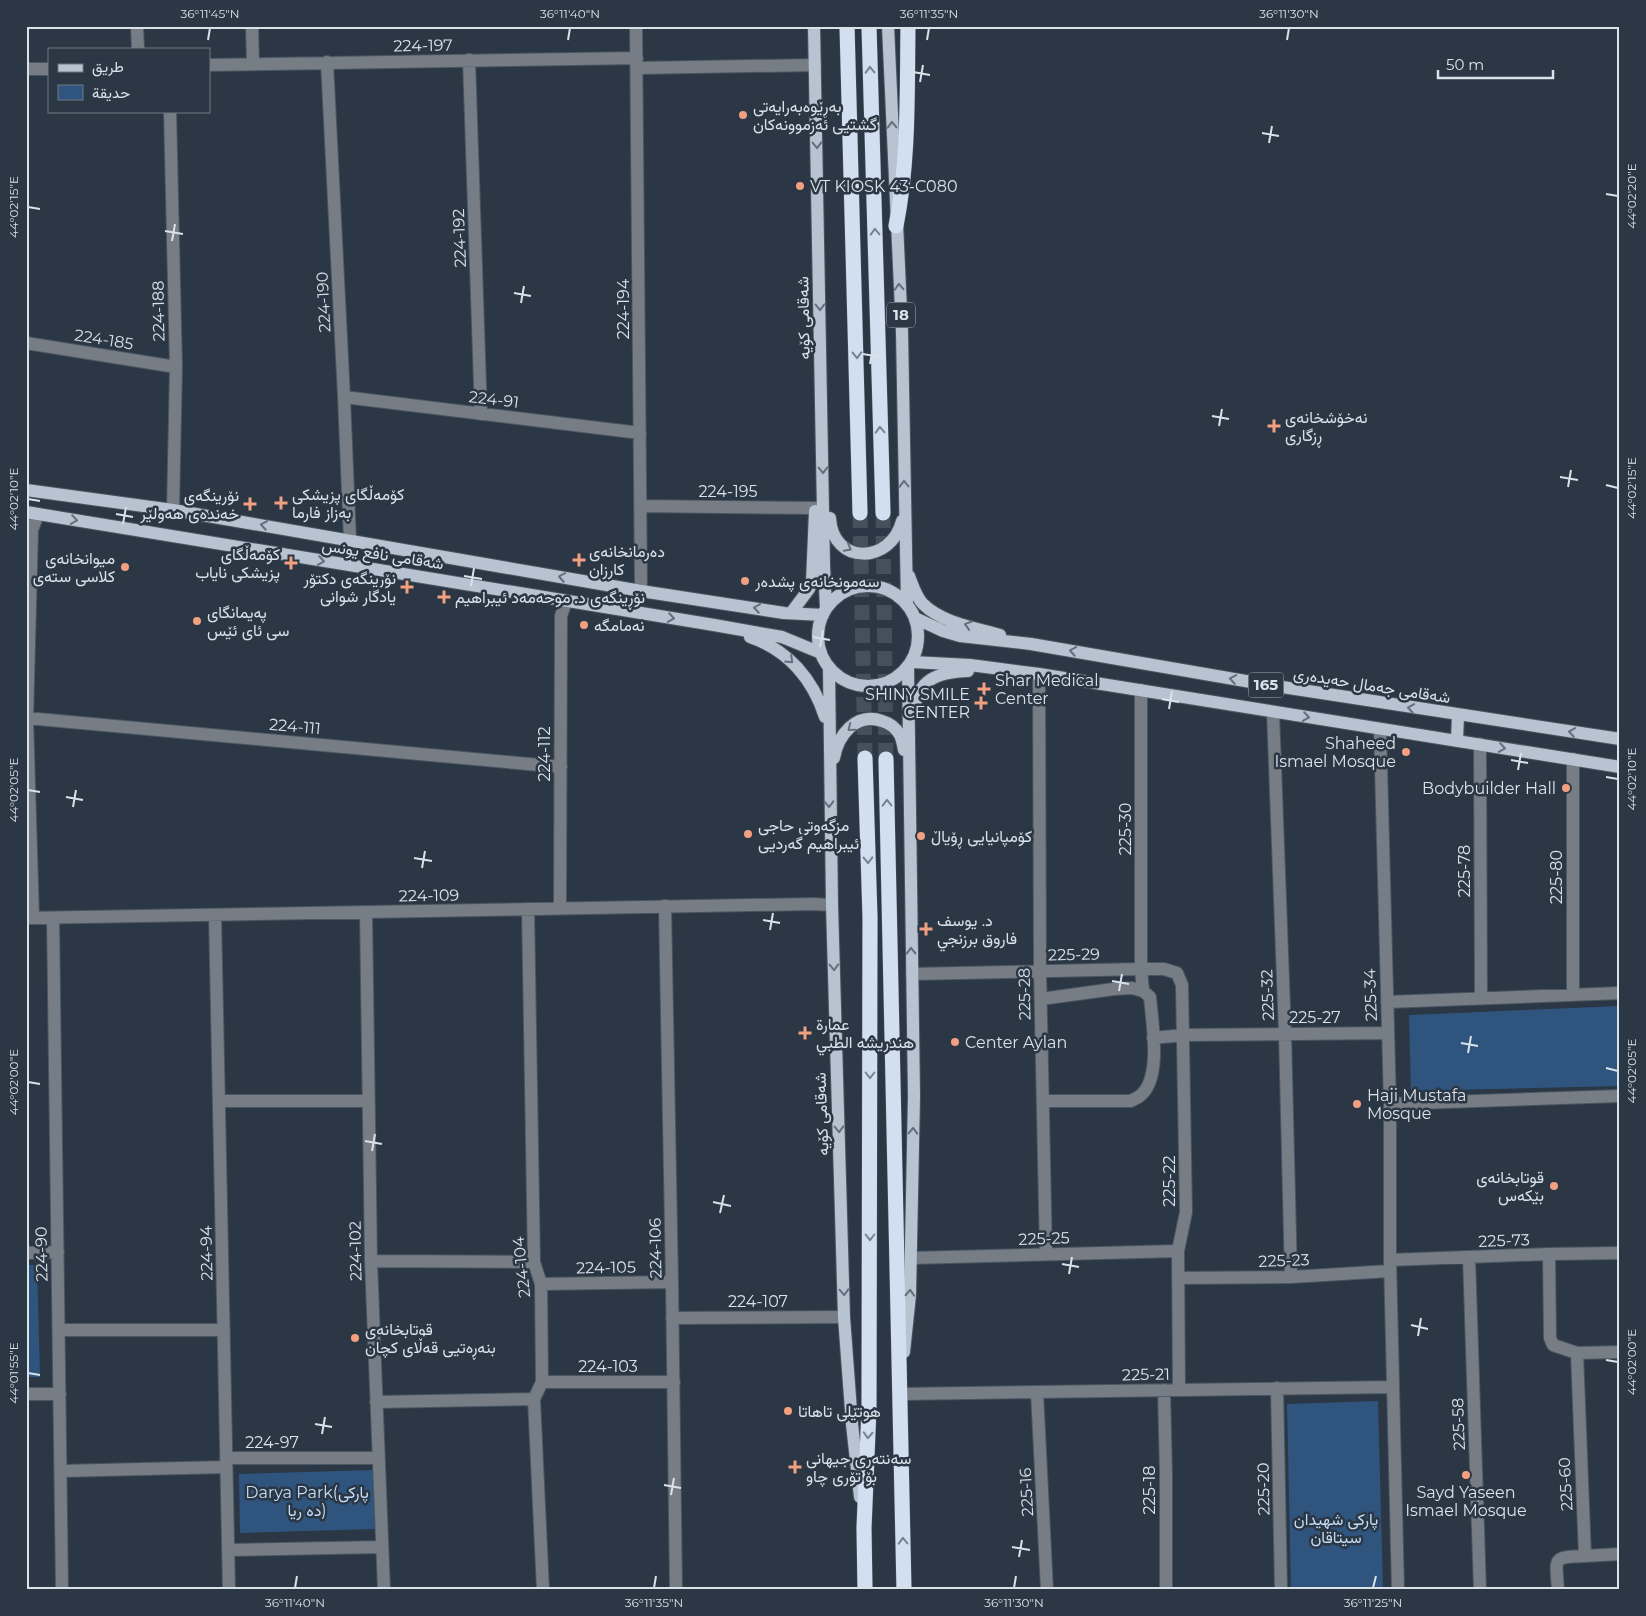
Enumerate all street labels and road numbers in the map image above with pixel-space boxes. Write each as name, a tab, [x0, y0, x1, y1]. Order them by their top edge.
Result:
street label: 224-197	[393, 35, 453, 56]
street label: 224-192	[449, 208, 470, 268]
street label: 224-190	[312, 271, 335, 333]
street label: شەقامی کۆیە	[793, 276, 815, 360]
street label: 224-194	[614, 278, 633, 339]
street label: 224-188	[148, 281, 169, 341]
road number: 18	[887, 302, 915, 328]
street label: 224-185	[73, 325, 135, 354]
street label: 224-91	[468, 387, 520, 412]
street label: 224-195	[699, 482, 757, 501]
street label: شەقامی نافع یونس	[320, 535, 445, 575]
street label: شەقامی جەمال حەیدەری	[1292, 664, 1452, 708]
road number: 165	[1248, 672, 1284, 698]
street label: 224-111	[268, 715, 322, 738]
street label: 224-112	[535, 726, 554, 782]
street label: 225-30	[1116, 803, 1135, 855]
street label: 225-78	[1455, 845, 1474, 897]
street label: 225-80	[1547, 850, 1566, 904]
street label: 224-109	[399, 885, 459, 906]
street label: 225-29	[1048, 945, 1100, 964]
street label: 225-28	[1015, 968, 1034, 1020]
street label: 225-34	[1360, 968, 1381, 1022]
street label: 225-32	[1257, 969, 1278, 1021]
street label: 225-27	[1289, 1008, 1341, 1027]
street label: شەقامی کۆیە	[811, 1072, 833, 1156]
street label: 225-22	[1160, 1155, 1179, 1207]
street label: 224-106	[645, 1217, 666, 1278]
street label: 224-102	[345, 1221, 366, 1281]
street label: 224-94	[197, 1225, 216, 1281]
street label: 224-90	[32, 1226, 51, 1282]
street label: 225-25	[1018, 1228, 1070, 1249]
street label: 225-73	[1478, 1230, 1530, 1251]
street label: 224-104	[509, 1235, 534, 1298]
street label: 225-23	[1258, 1250, 1310, 1271]
street label: 224-105	[576, 1257, 636, 1278]
street label: 224-107	[728, 1292, 788, 1311]
street label: 224-103	[578, 1357, 638, 1376]
street label: 225-21	[1122, 1365, 1170, 1384]
street label: 225-58	[1448, 1397, 1469, 1451]
street label: 224-97	[245, 1433, 299, 1452]
street label: 225-60	[1555, 1457, 1576, 1511]
street label: 225-20	[1254, 1462, 1273, 1516]
street label: 225-18	[1140, 1465, 1159, 1515]
street label: 225-16	[1016, 1467, 1037, 1517]

